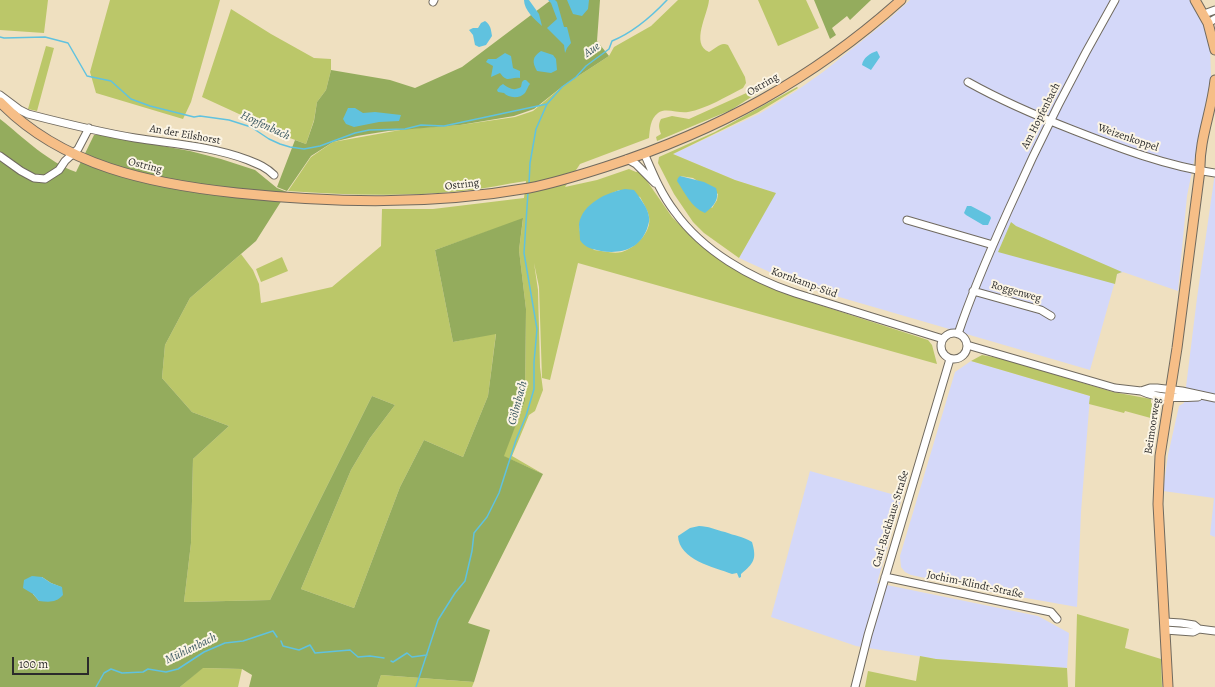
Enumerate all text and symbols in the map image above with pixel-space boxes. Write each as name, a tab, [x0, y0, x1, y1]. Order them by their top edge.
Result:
water label: Aue	[581, 39, 603, 61]
street label: Ostring	[745, 71, 781, 99]
street label: Am Hopfenbach	[1019, 81, 1063, 151]
water label: Hopfenbach	[238, 108, 292, 144]
street label: Weizenkoppel	[1096, 121, 1160, 155]
street label: An der Eilshorst	[149, 122, 221, 148]
street label: Ostring	[127, 155, 163, 177]
street label: Ostring	[444, 176, 480, 194]
street label: Kornkamp-Süd	[769, 265, 839, 301]
street label: Roggenweg	[989, 279, 1043, 305]
water label: Gölmbach	[505, 379, 531, 427]
street label: Beimoorweg	[1142, 397, 1164, 455]
street label: Carl-Backhaus-Straße	[870, 469, 912, 569]
street label: Jochim-Klindt-Straße	[926, 568, 1024, 602]
water label: Mühlenbach	[163, 630, 219, 668]
scale bar	[14, 649, 91, 675]
text: 100 m	[19, 656, 48, 672]

